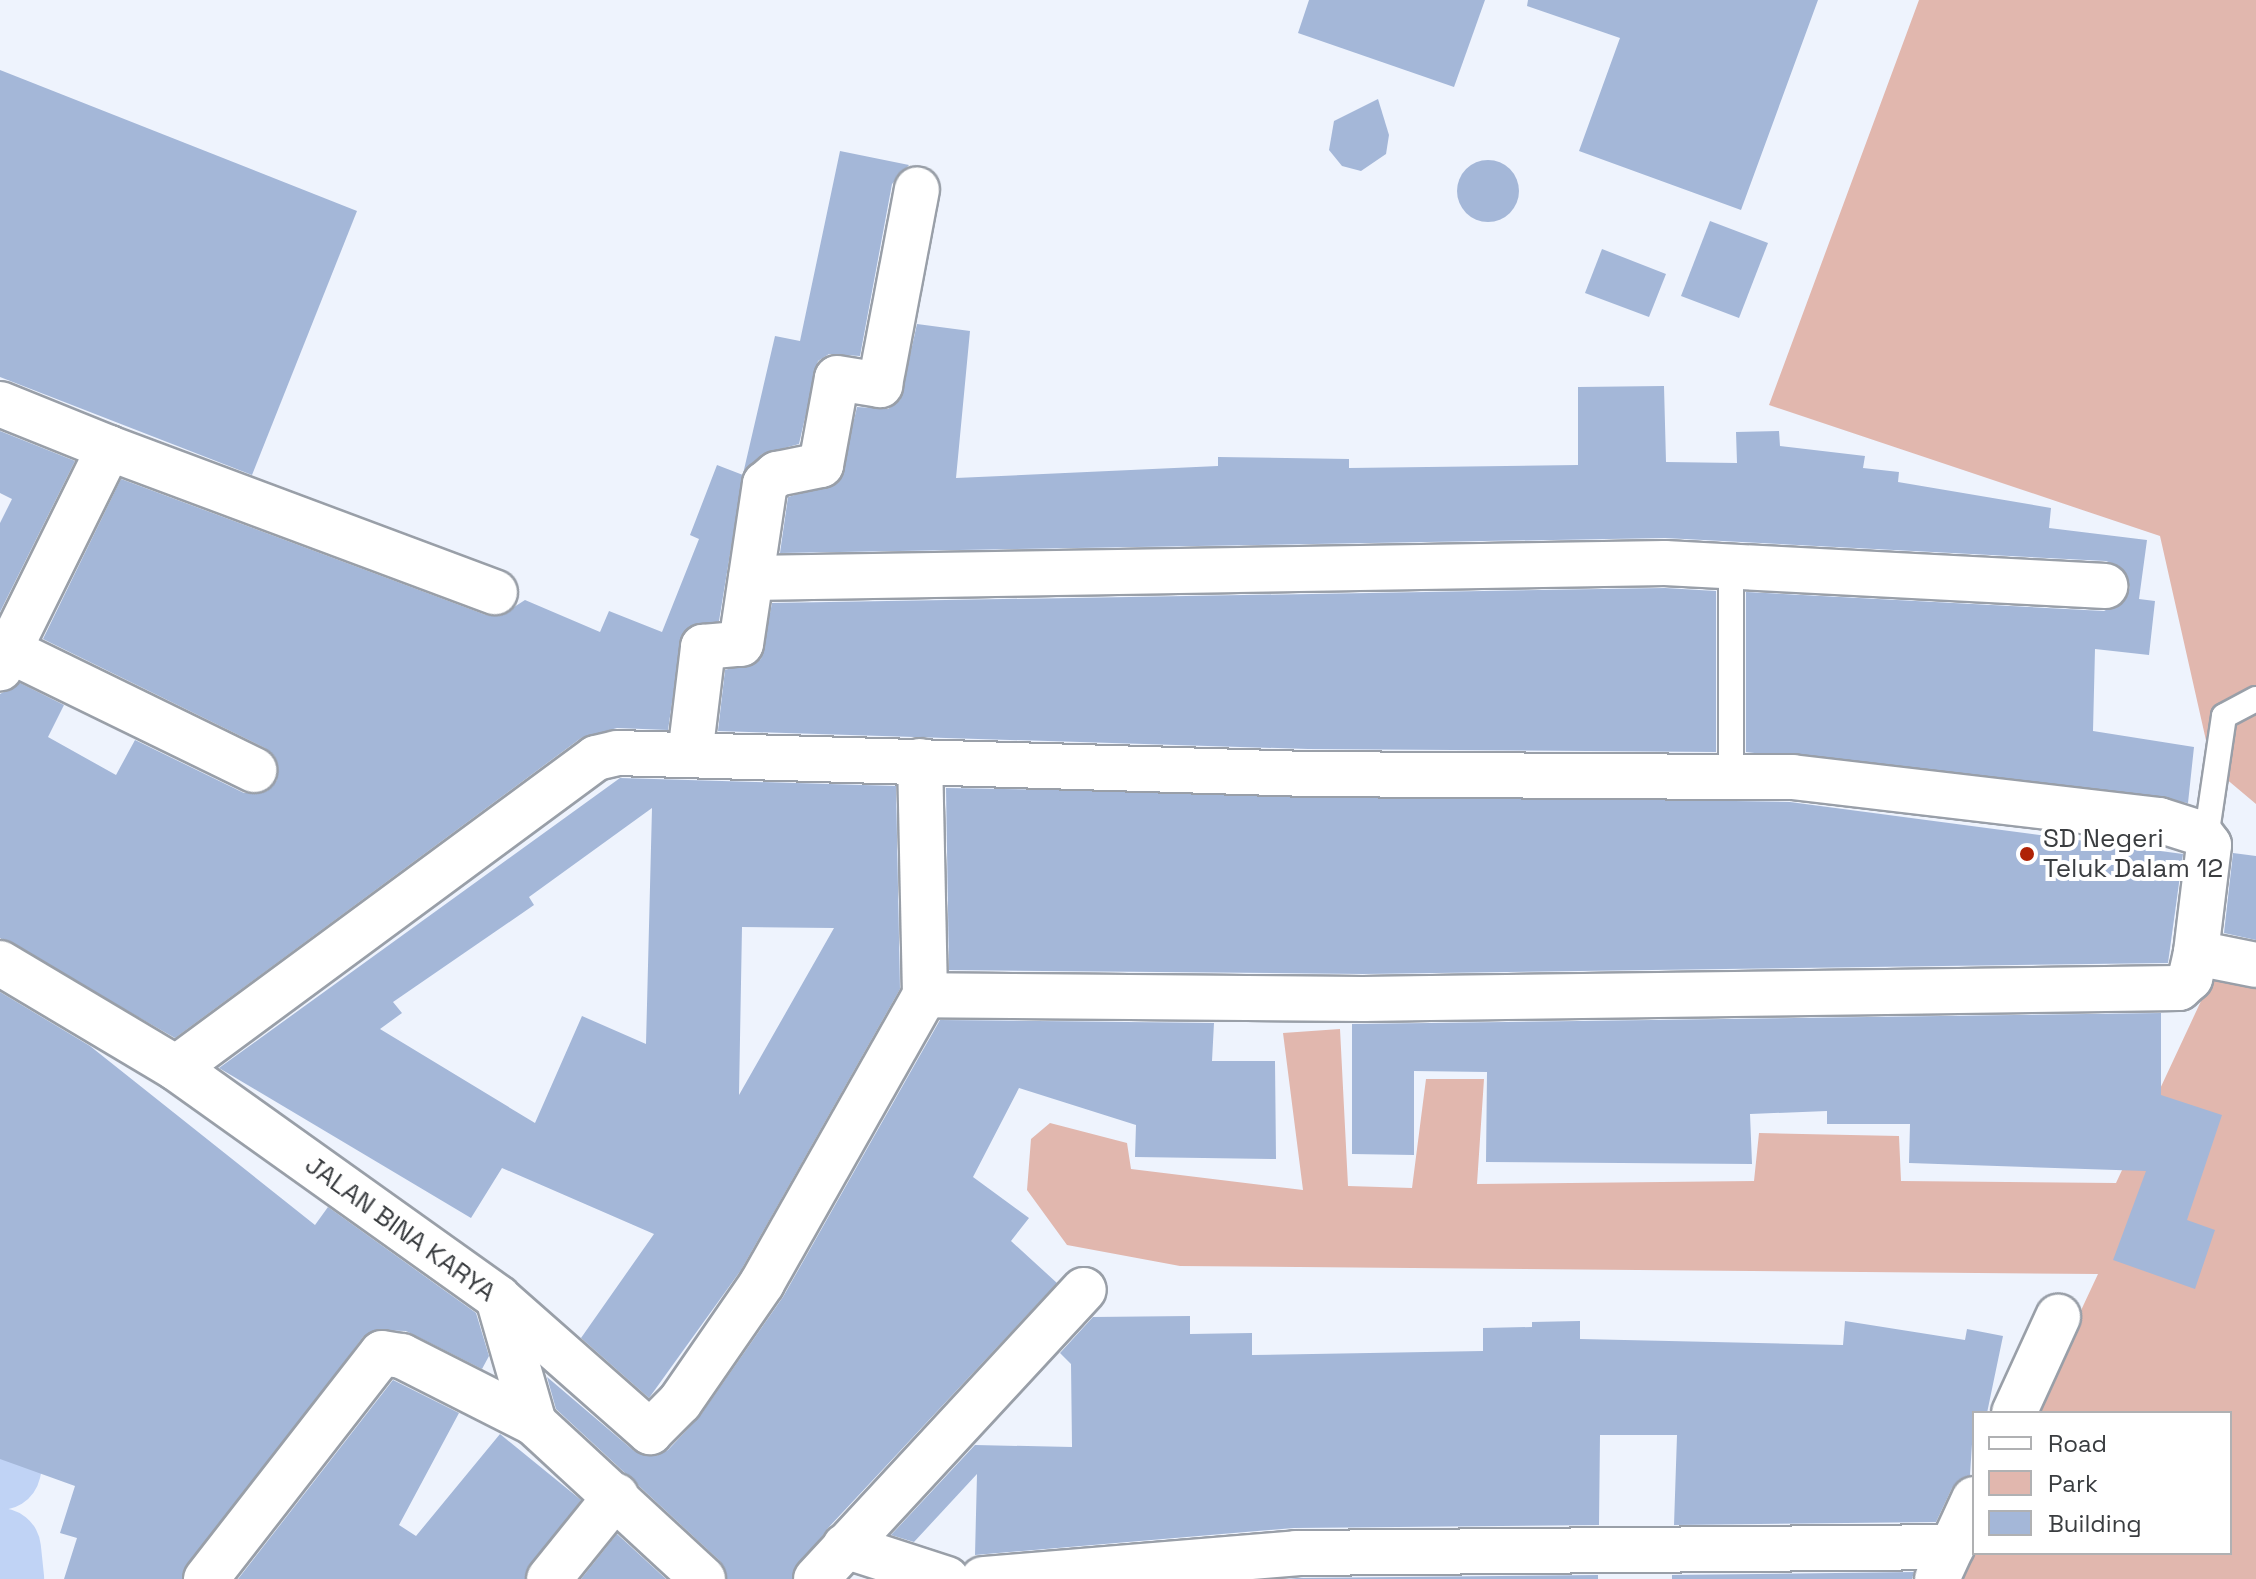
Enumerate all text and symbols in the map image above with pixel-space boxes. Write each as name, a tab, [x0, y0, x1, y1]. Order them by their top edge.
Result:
place label: SD Negeri Teluk Dalam 12	[2043, 823, 2223, 884]
marker: SD Negeri Teluk Dalam 12	[2018, 845, 2036, 863]
street label: JALAN BINA KARYA	[299, 1149, 501, 1309]
legend	[1972, 1411, 2232, 1555]
text: Road	[2048, 1428, 2107, 1459]
text: Park	[2048, 1468, 2098, 1499]
text: Building	[2048, 1508, 2142, 1539]

